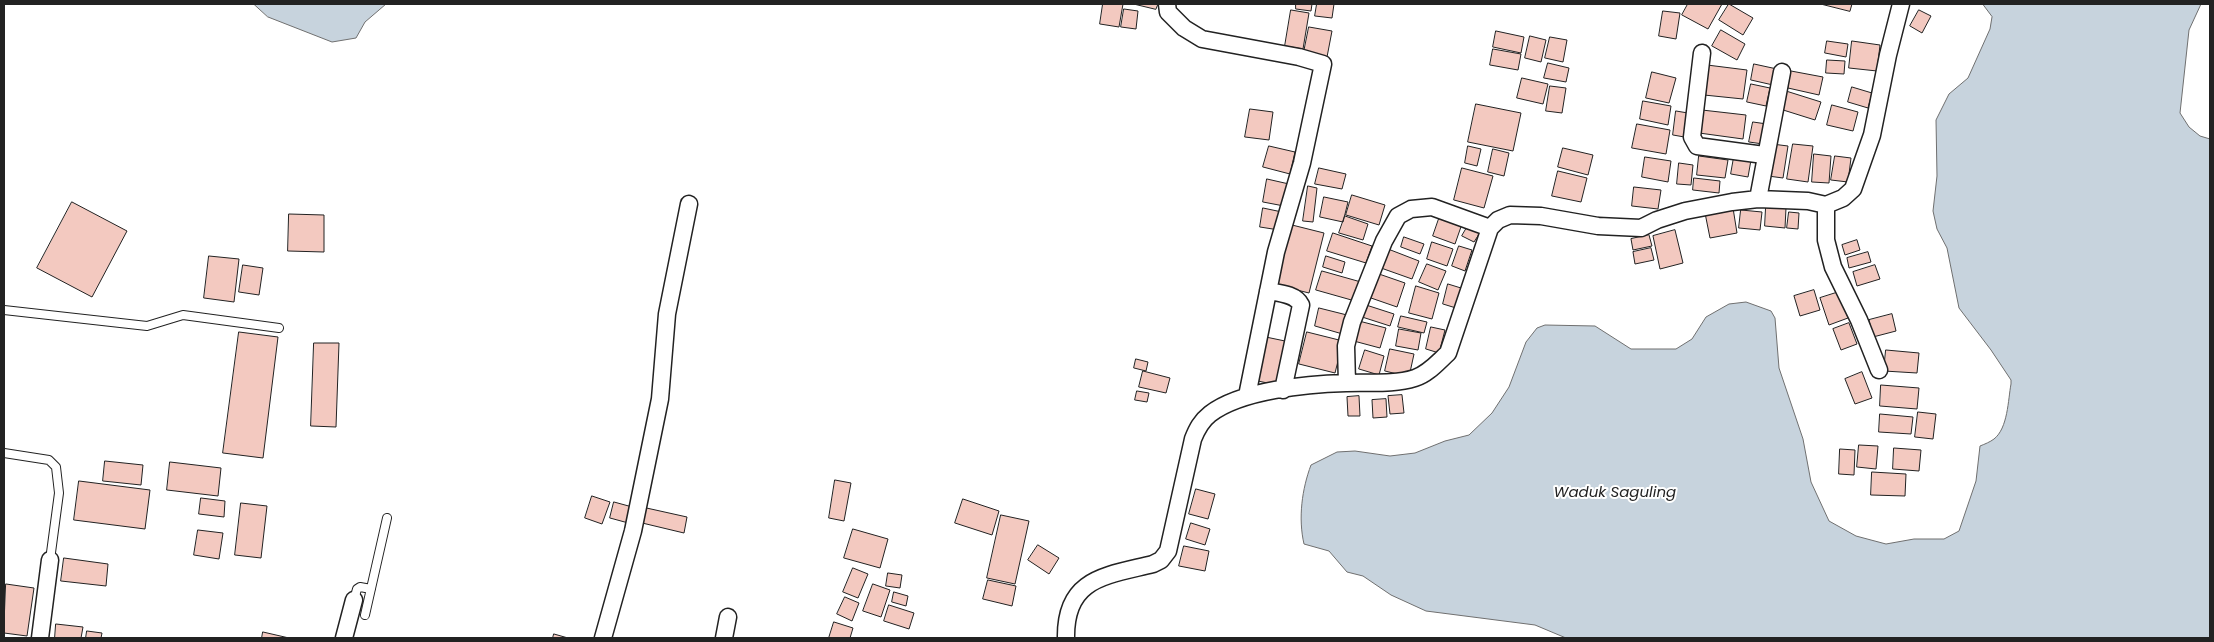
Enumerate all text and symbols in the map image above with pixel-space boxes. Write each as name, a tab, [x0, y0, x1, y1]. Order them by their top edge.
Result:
water label: Waduk Saguling	[1554, 484, 1676, 502]

